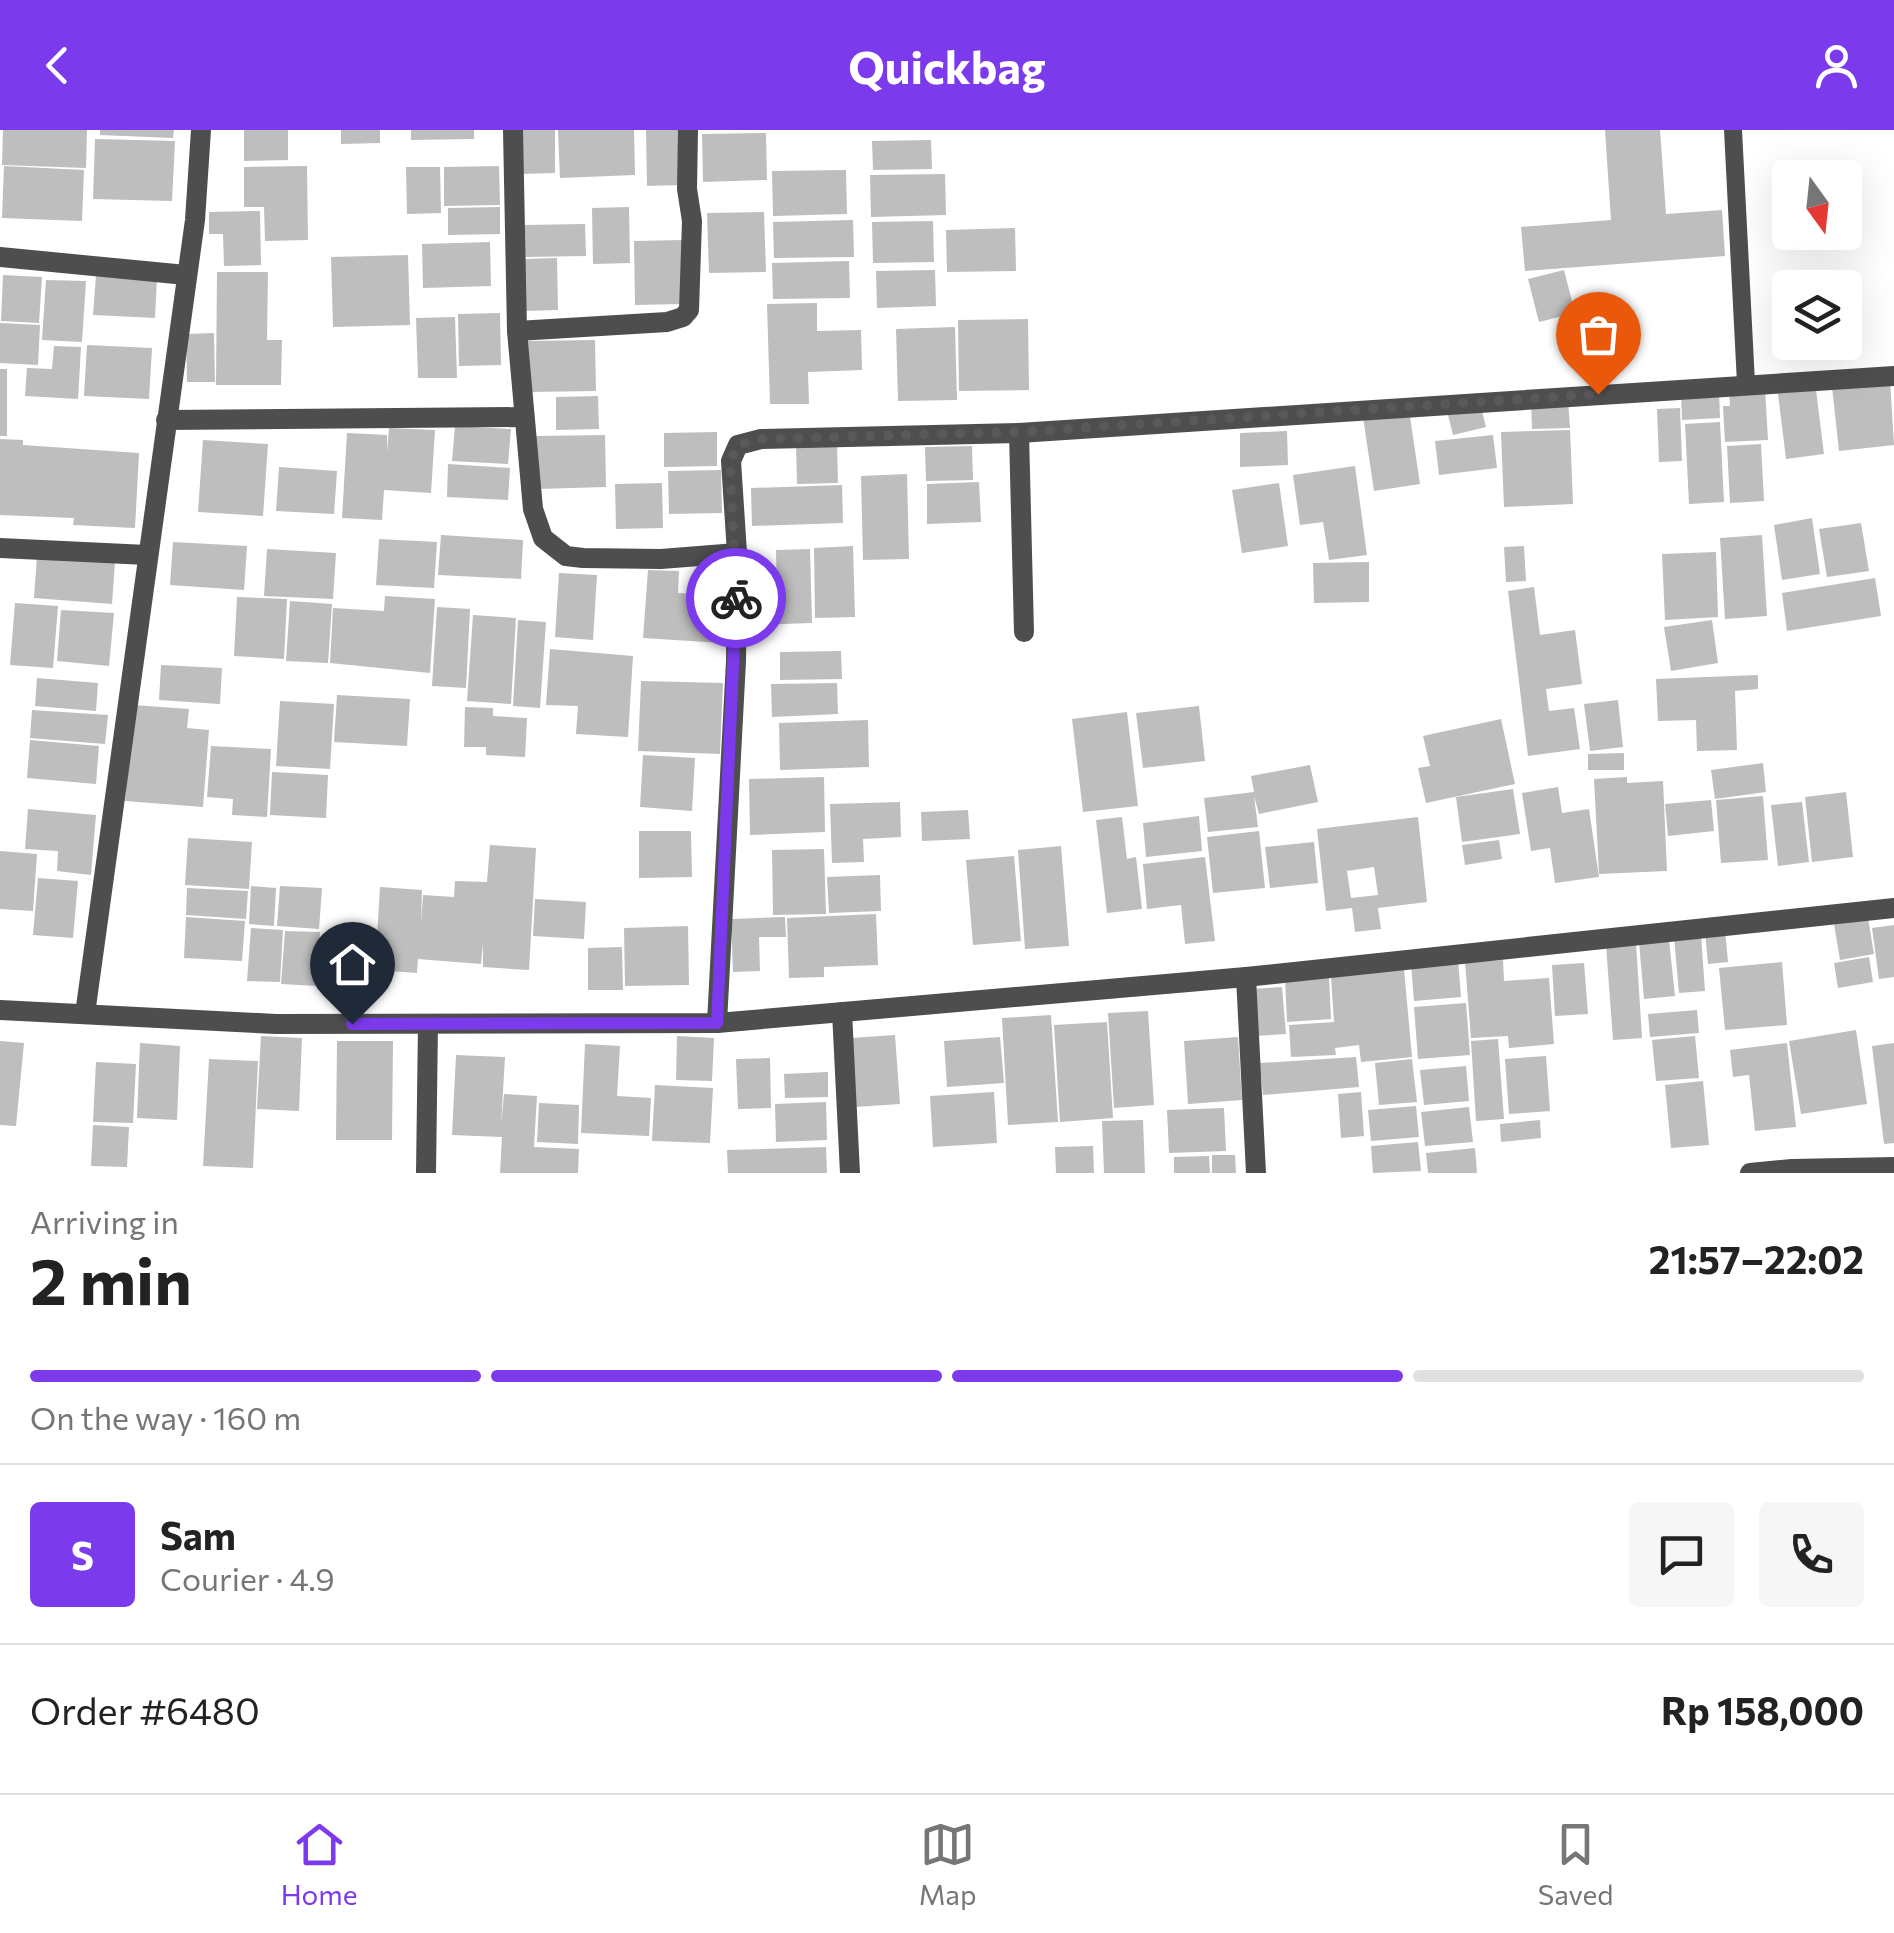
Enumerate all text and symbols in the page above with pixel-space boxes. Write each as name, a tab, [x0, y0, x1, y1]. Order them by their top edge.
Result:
icon: back	[30, 38, 85, 93]
text: Quickbag	[848, 38, 1046, 93]
icon: person	[1809, 38, 1864, 93]
north arrow	[1772, 160, 1862, 250]
map controls	[1772, 160, 1862, 360]
button: layers	[1772, 270, 1862, 360]
pin	[1556, 292, 1641, 395]
icon: bag	[1571, 307, 1626, 362]
courier	[686, 548, 786, 648]
icon: bike	[709, 571, 764, 626]
pin	[310, 922, 395, 1025]
icon: home	[325, 937, 380, 992]
text: Arriving in	[30, 1201, 179, 1241]
text: 21:57–22:02	[1649, 1235, 1864, 1282]
text: 2 min	[30, 1239, 192, 1318]
text: On the way · 160 m	[30, 1397, 301, 1437]
button: chat	[1629, 1502, 1734, 1607]
button: phone	[1759, 1502, 1864, 1607]
text: Sam	[160, 1511, 236, 1558]
text: S	[71, 1531, 94, 1578]
text: Courier · 4.9	[160, 1558, 335, 1598]
text: Order #6480	[30, 1686, 260, 1733]
text: Rp 158,000	[1661, 1686, 1864, 1733]
tab: Home	[281, 1817, 358, 1911]
tab: Map	[919, 1817, 977, 1911]
tab: Saved	[1538, 1817, 1613, 1911]

